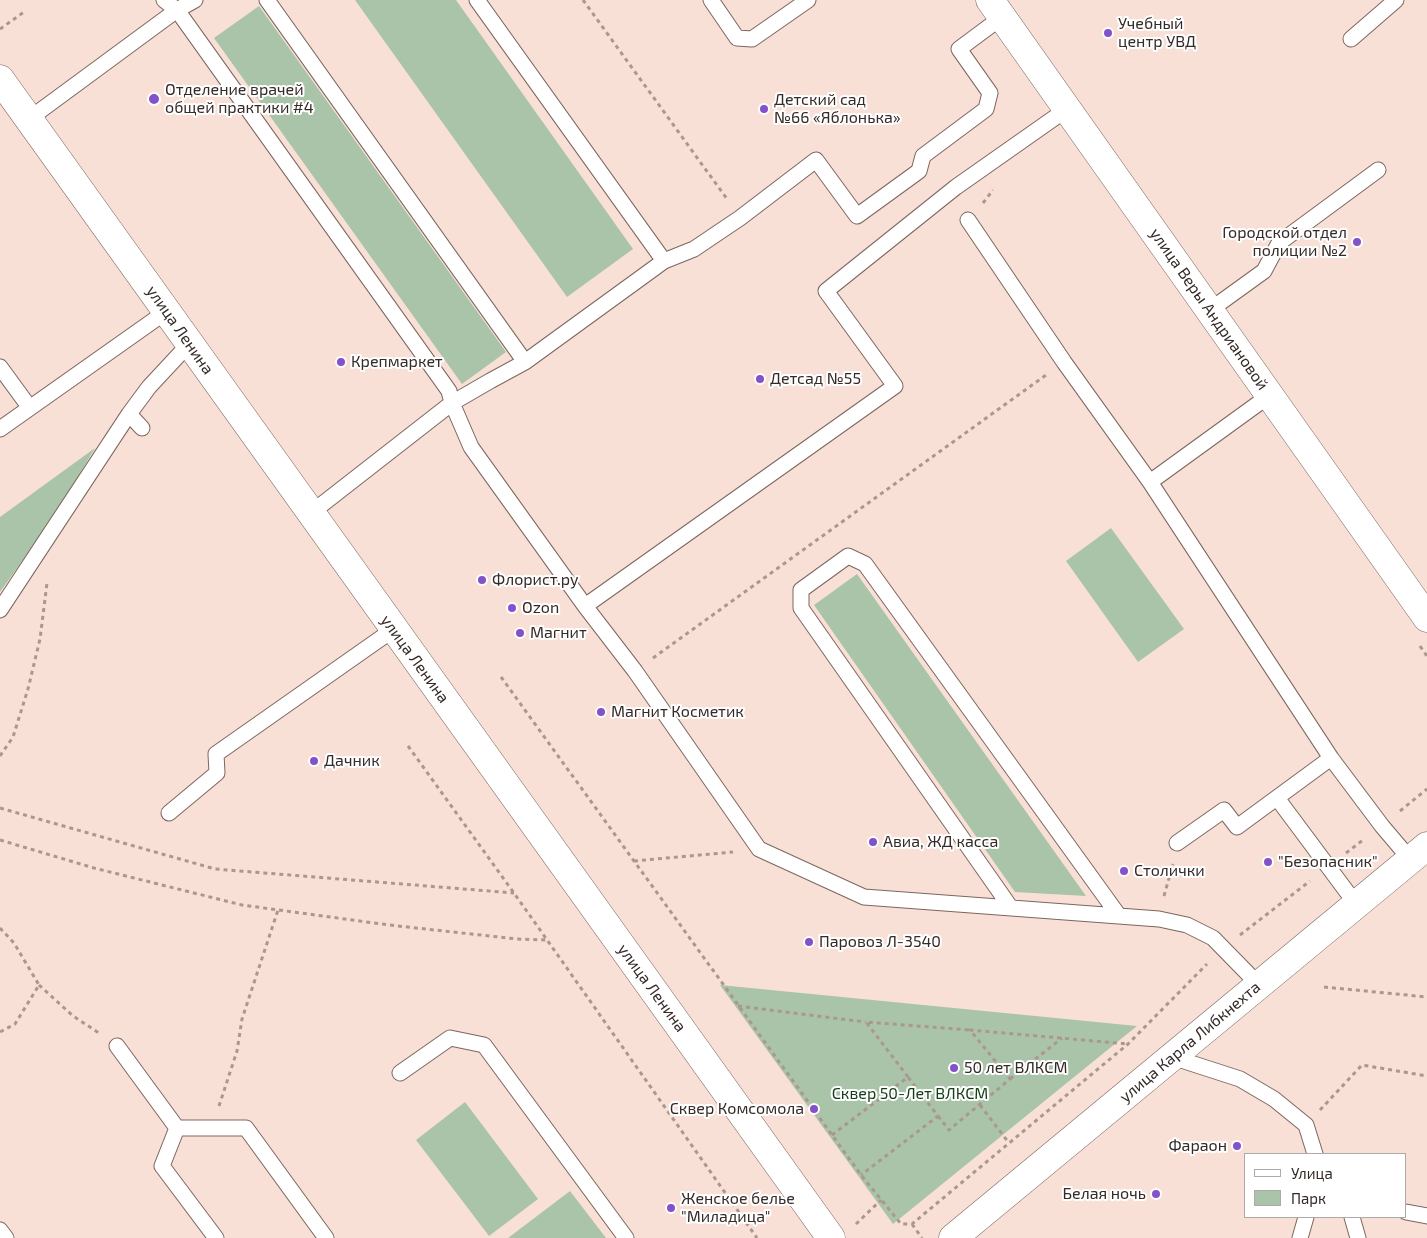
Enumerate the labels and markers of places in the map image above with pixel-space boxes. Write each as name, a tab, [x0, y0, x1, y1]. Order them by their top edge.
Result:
place label: Учебный центр УВД	[1118, 14, 1196, 52]
marker: Учебный центр УВД	[1102, 27, 1114, 39]
place label: Отделение врачей общей практики #4	[165, 80, 314, 118]
place label: Детский сад №66 «Яблонька»	[774, 90, 901, 128]
marker: Отделение врачей общей практики #4	[147, 92, 161, 106]
marker: Детский сад №66 «Яблонька»	[758, 103, 770, 115]
place label: Городской отдел полиции №2	[1222, 223, 1347, 261]
marker: Городской отдел полиции №2	[1351, 236, 1363, 248]
place label: Крепмаркет	[351, 352, 443, 372]
marker: Крепмаркет	[335, 356, 347, 368]
place label: Детсад №55	[770, 369, 861, 389]
marker: Детсад №55	[754, 373, 766, 385]
place label: Флорист.ру	[492, 570, 578, 590]
marker: Флорист.ру	[476, 574, 488, 586]
place label: Ozon	[522, 598, 559, 618]
marker: Ozon	[506, 602, 518, 614]
place label: Магнит	[530, 623, 587, 643]
marker: Магнит	[514, 627, 526, 639]
place label: Магнит Косметик	[611, 702, 744, 722]
marker: Магнит Косметик	[595, 706, 607, 718]
place label: Дачник	[324, 751, 380, 771]
marker: Дачник	[308, 755, 320, 767]
place label: Авиа, ЖД касса	[883, 832, 998, 852]
marker: Авиа, ЖД касса	[867, 836, 879, 848]
place label: "Безопасник"	[1278, 852, 1378, 872]
marker: "Безопасник"	[1262, 856, 1274, 868]
place label: Столички	[1134, 861, 1205, 881]
marker: Столички	[1118, 865, 1130, 877]
place label: Паровоз Л-3540	[819, 932, 941, 952]
marker: Паровоз Л-3540	[803, 936, 815, 948]
place label: 50 лет ВЛКСМ	[964, 1058, 1067, 1078]
marker: 50 лет ВЛКСМ	[948, 1062, 960, 1074]
place label: Сквер Комсомола	[670, 1099, 804, 1119]
marker: Сквер Комсомола	[808, 1103, 820, 1115]
place label: Фараон	[1168, 1136, 1227, 1156]
marker: Фараон	[1231, 1140, 1243, 1152]
place label: Белая ночь	[1062, 1184, 1146, 1204]
marker: Белая ночь	[1150, 1188, 1162, 1200]
place label: Женское белье "Миладица"	[681, 1189, 795, 1227]
marker: Женское белье "Миладица"	[665, 1202, 677, 1214]

